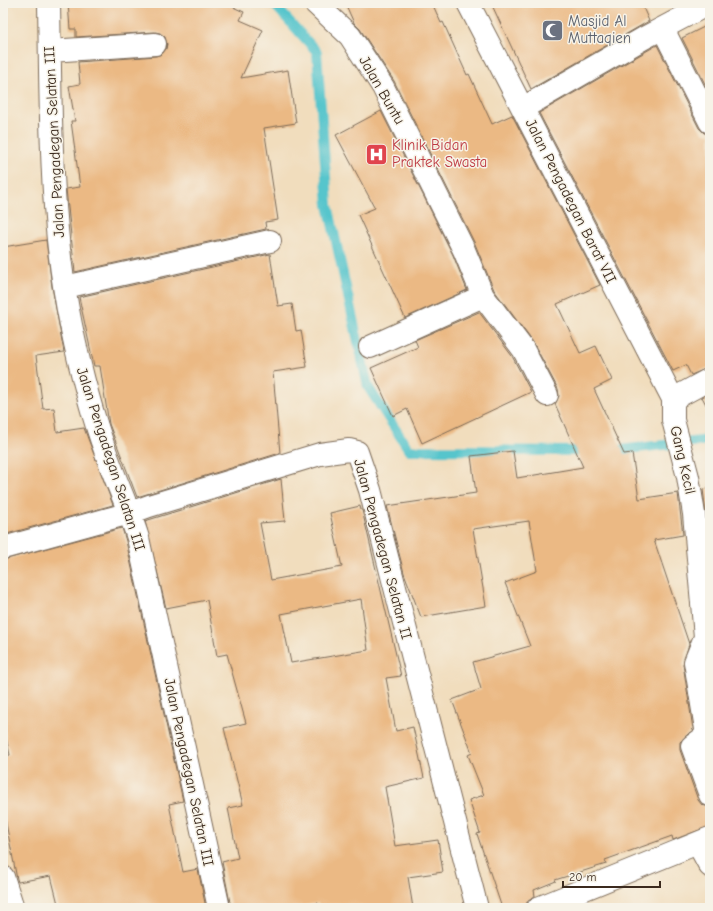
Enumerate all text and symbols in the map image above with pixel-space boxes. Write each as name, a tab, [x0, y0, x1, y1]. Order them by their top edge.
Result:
place label: Masjid Al Muttaqien	[568, 12, 631, 47]
mosque icon: Masjid Al Muttaqien	[540, 17, 566, 43]
street label: Jalan Pengadegan Selatan III	[40, 46, 68, 238]
street label: Jalan Buntu	[355, 53, 409, 127]
street label: Jalan Pengadegan Barat VII	[522, 116, 620, 286]
place label: Klinik Bidan Praktek Swasta	[392, 136, 487, 171]
hospital icon: Klinik Bidan Praktek Swasta	[363, 141, 389, 167]
street label: Jalan Pengadegan Selatan III	[73, 365, 149, 553]
street label: Gang Kecil	[666, 424, 700, 496]
street label: Jalan Pengadegan Selatan II	[350, 457, 416, 641]
street label: Jalan Pengadegan Selatan III	[160, 676, 218, 868]
scale bar	[563, 863, 660, 889]
text: 20 m	[569, 870, 597, 884]

